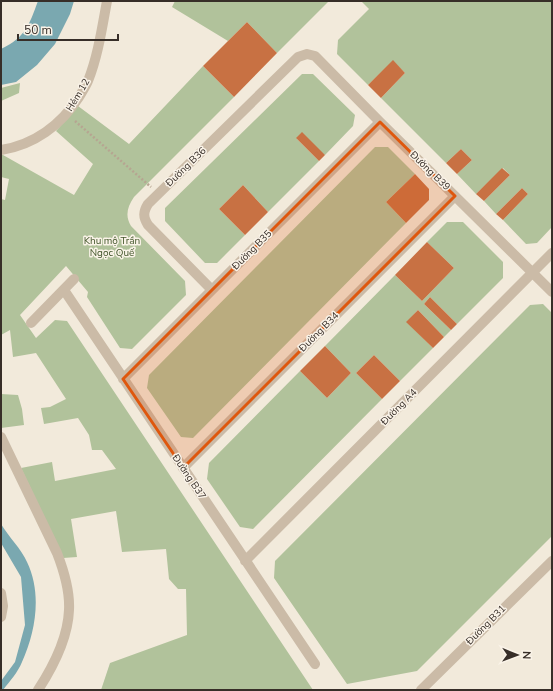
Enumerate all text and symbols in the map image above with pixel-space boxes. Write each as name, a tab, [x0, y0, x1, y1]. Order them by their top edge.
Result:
scale bar	[18, 16, 118, 42]
text: 50 m	[24, 22, 52, 38]
street label: Hẻm 12	[63, 76, 93, 114]
street label: Đường B36	[162, 144, 209, 191]
street label: Đường B39	[406, 147, 453, 194]
street label: Đường B35	[228, 227, 275, 274]
park label: Khu mộ Trần Ngọc Quế	[84, 234, 140, 260]
street label: Đường B34	[295, 309, 342, 356]
street label: Đường A4	[377, 386, 420, 429]
street label: Đường B37	[168, 451, 209, 502]
street label: Đường B31	[462, 602, 509, 649]
north arrow	[497, 635, 537, 675]
text: N	[519, 651, 534, 659]

